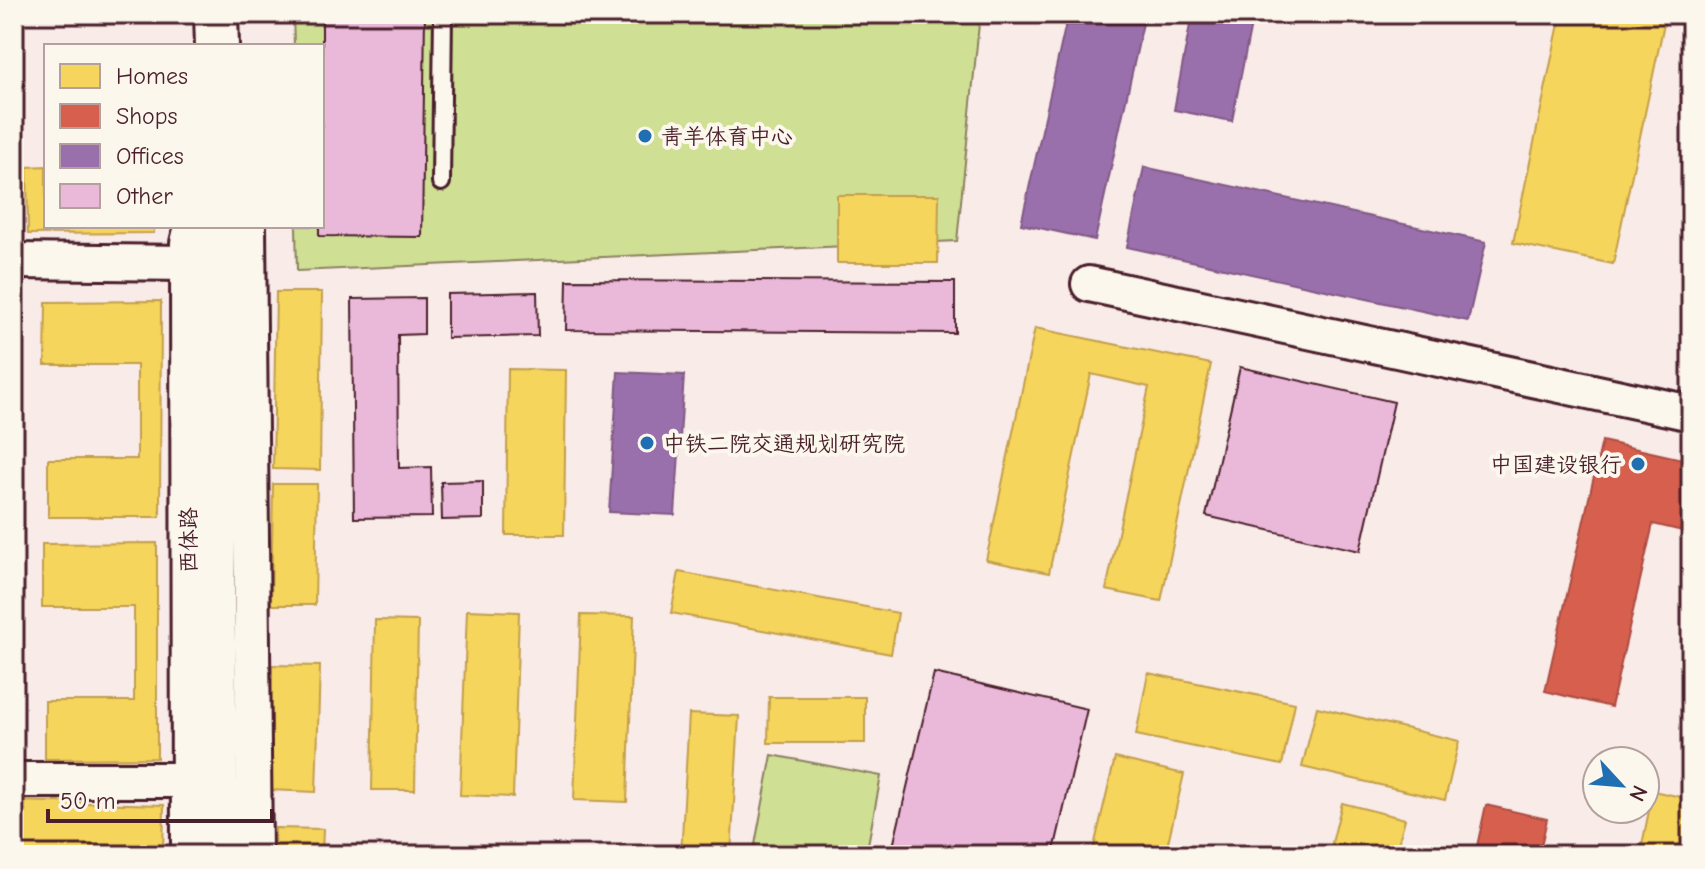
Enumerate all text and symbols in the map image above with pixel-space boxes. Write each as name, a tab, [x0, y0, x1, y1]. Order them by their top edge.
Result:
legend	[44, 44, 324, 228]
text: Homes	[116, 62, 188, 90]
text: Shops	[116, 102, 177, 130]
place label: 青羊体育中心	[661, 124, 793, 150]
marker: 青羊体育中心	[636, 127, 654, 145]
text: Offices	[116, 142, 184, 170]
text: Other	[116, 182, 173, 210]
place label: 中铁二院交通规划研究院	[663, 431, 905, 457]
marker: 中铁二院交通规划研究院	[638, 434, 656, 452]
place label: 中国建设银行	[1490, 452, 1622, 478]
marker: 中国建设银行	[1629, 455, 1647, 473]
street label: 西体路	[176, 507, 202, 573]
north arrow	[1581, 745, 1661, 825]
scale bar	[48, 773, 272, 823]
text: N	[1623, 781, 1653, 805]
text: 50 m	[60, 787, 116, 815]

